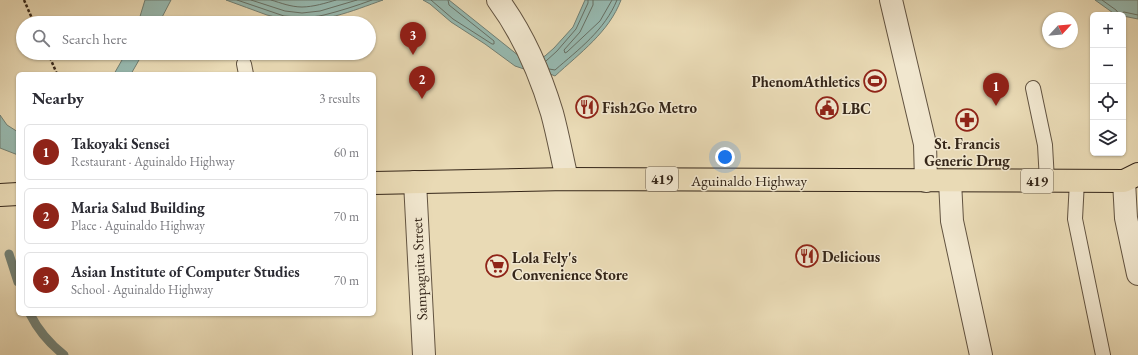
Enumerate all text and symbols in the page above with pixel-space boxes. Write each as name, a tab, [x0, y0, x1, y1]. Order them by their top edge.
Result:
north arrow	[1042, 12, 1078, 48]
map controls	[1090, 12, 1126, 156]
button: +	[1090, 12, 1126, 48]
search box	[16, 16, 376, 60]
pin: 3	[400, 22, 426, 55]
icon: search	[30, 27, 52, 49]
text: Search here	[62, 29, 127, 48]
button: −	[1090, 48, 1126, 84]
pin: 2	[409, 66, 435, 99]
sports icon: PhenomAthletics	[862, 68, 888, 94]
place label: PhenomAthletics	[751, 72, 860, 91]
pin: 1	[983, 73, 1009, 106]
button: locate	[1090, 84, 1126, 120]
text: Nearby	[32, 87, 84, 109]
text: 3 results	[319, 90, 360, 107]
restaurant icon: Fish2Go Metro	[574, 94, 600, 120]
public building icon: LBC	[814, 95, 840, 121]
place label: Fish2Go Metro	[602, 98, 698, 117]
place label: LBC	[842, 99, 871, 118]
pharmacy icon: St. Francis Generic Drug	[954, 107, 980, 133]
button: layers	[1090, 120, 1126, 156]
text: Takoyaki Sensei	[71, 134, 170, 153]
place label: St. Francis Generic Drug	[924, 134, 1010, 170]
text: 1	[43, 144, 49, 161]
text: 60 m	[334, 144, 359, 161]
your location	[715, 147, 735, 167]
text: Restaurant · Aguinaldo Highway	[71, 153, 235, 170]
road number: 419	[646, 167, 678, 191]
road number: 419	[1021, 169, 1053, 193]
street label: Aguinaldo Highway	[690, 171, 808, 190]
text: Maria Salud Building	[71, 198, 205, 217]
text: 2	[43, 208, 49, 225]
text: 70 m	[334, 208, 359, 225]
text: Place · Aguinaldo Highway	[71, 217, 205, 234]
street label: Sampaguita Street	[407, 217, 431, 321]
restaurant icon: Delicious	[794, 243, 820, 269]
place label: Delicious	[822, 247, 880, 266]
place label: Lola Fely's Convenience Store	[512, 248, 628, 284]
supermarket icon: Lola Fely's Convenience Store	[484, 253, 510, 279]
text: Asian Institute of Computer Studies	[71, 262, 300, 281]
text: 3	[43, 272, 49, 289]
text: 70 m	[334, 272, 359, 289]
text: School · Aguinaldo Highway	[71, 281, 213, 298]

